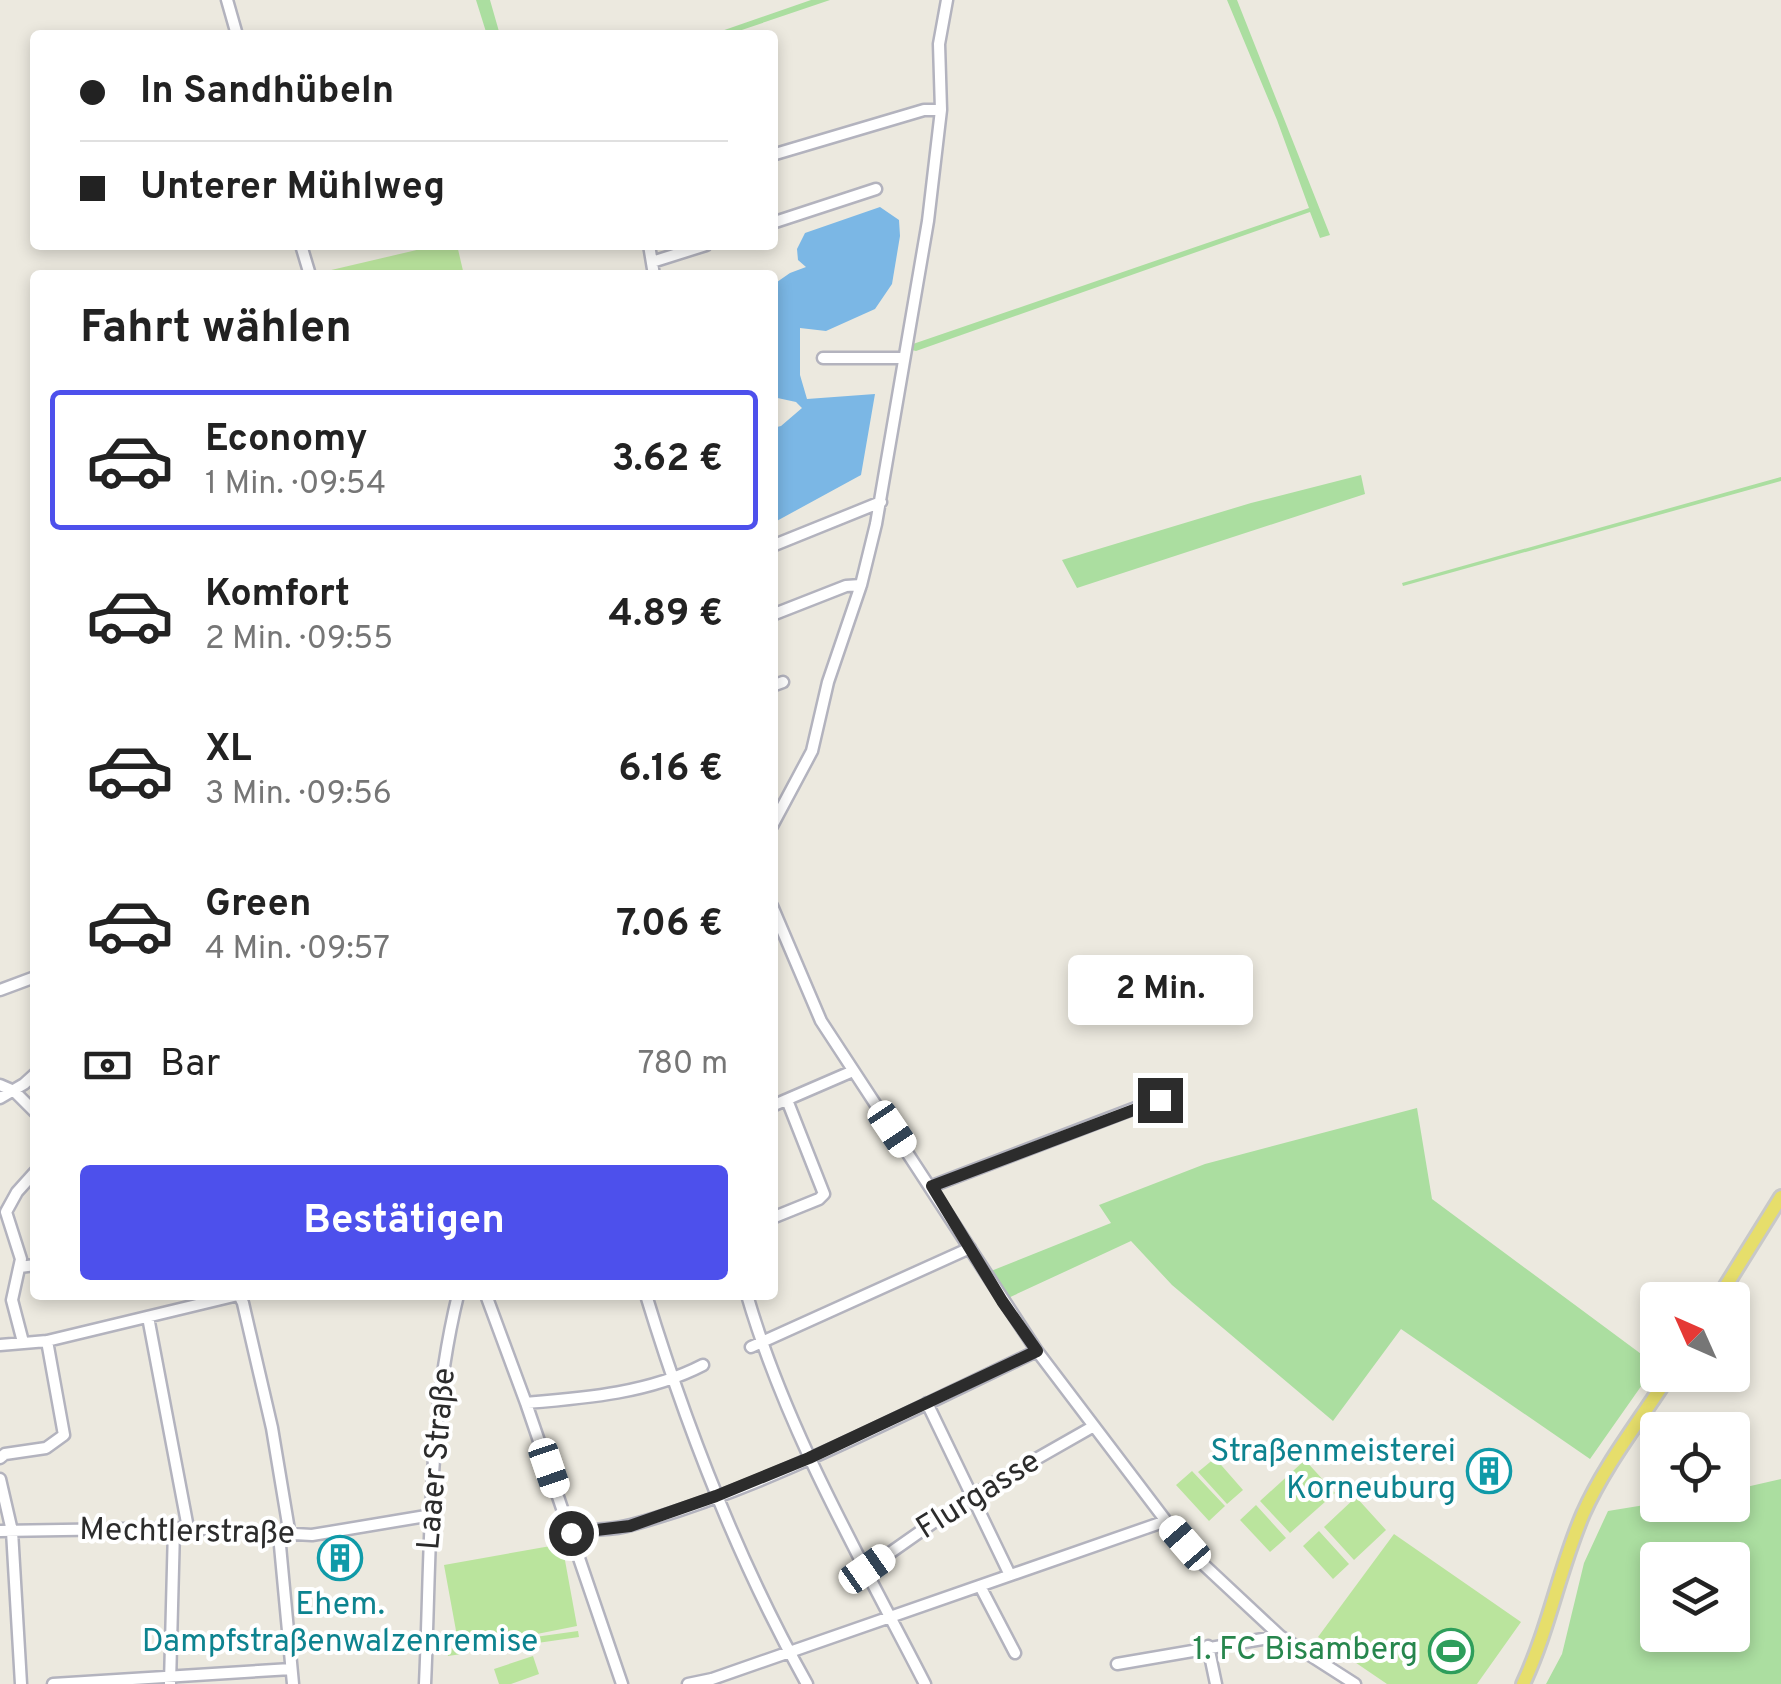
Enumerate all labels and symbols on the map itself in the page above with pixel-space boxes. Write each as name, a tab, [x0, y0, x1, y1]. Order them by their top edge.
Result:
callout: 2 Min.	[1068, 955, 1252, 1025]
route end	[1138, 1078, 1183, 1123]
car	[863, 1096, 921, 1162]
north arrow	[1640, 1282, 1750, 1392]
street label: Laaer Straße	[410, 1366, 466, 1552]
place label: Straßenmeisterei Korneuburg	[1210, 1433, 1456, 1510]
car	[525, 1435, 573, 1501]
street label: Flurgasse	[910, 1442, 1048, 1550]
building icon: Straßenmeisterei Korneuburg	[1466, 1448, 1512, 1494]
street label: Mechtlerstraße	[79, 1511, 295, 1555]
route start	[549, 1511, 594, 1556]
car	[1154, 1511, 1216, 1575]
building icon: Ehem. Dampfstraßenwalzenremise	[317, 1535, 363, 1581]
car	[834, 1540, 900, 1598]
place label: Ehem. Dampfstraßenwalzenremise	[142, 1586, 538, 1663]
sports icon: 1. FC Bisamberg	[1428, 1628, 1474, 1674]
place label: 1. FC Bisamberg	[1192, 1631, 1418, 1671]

